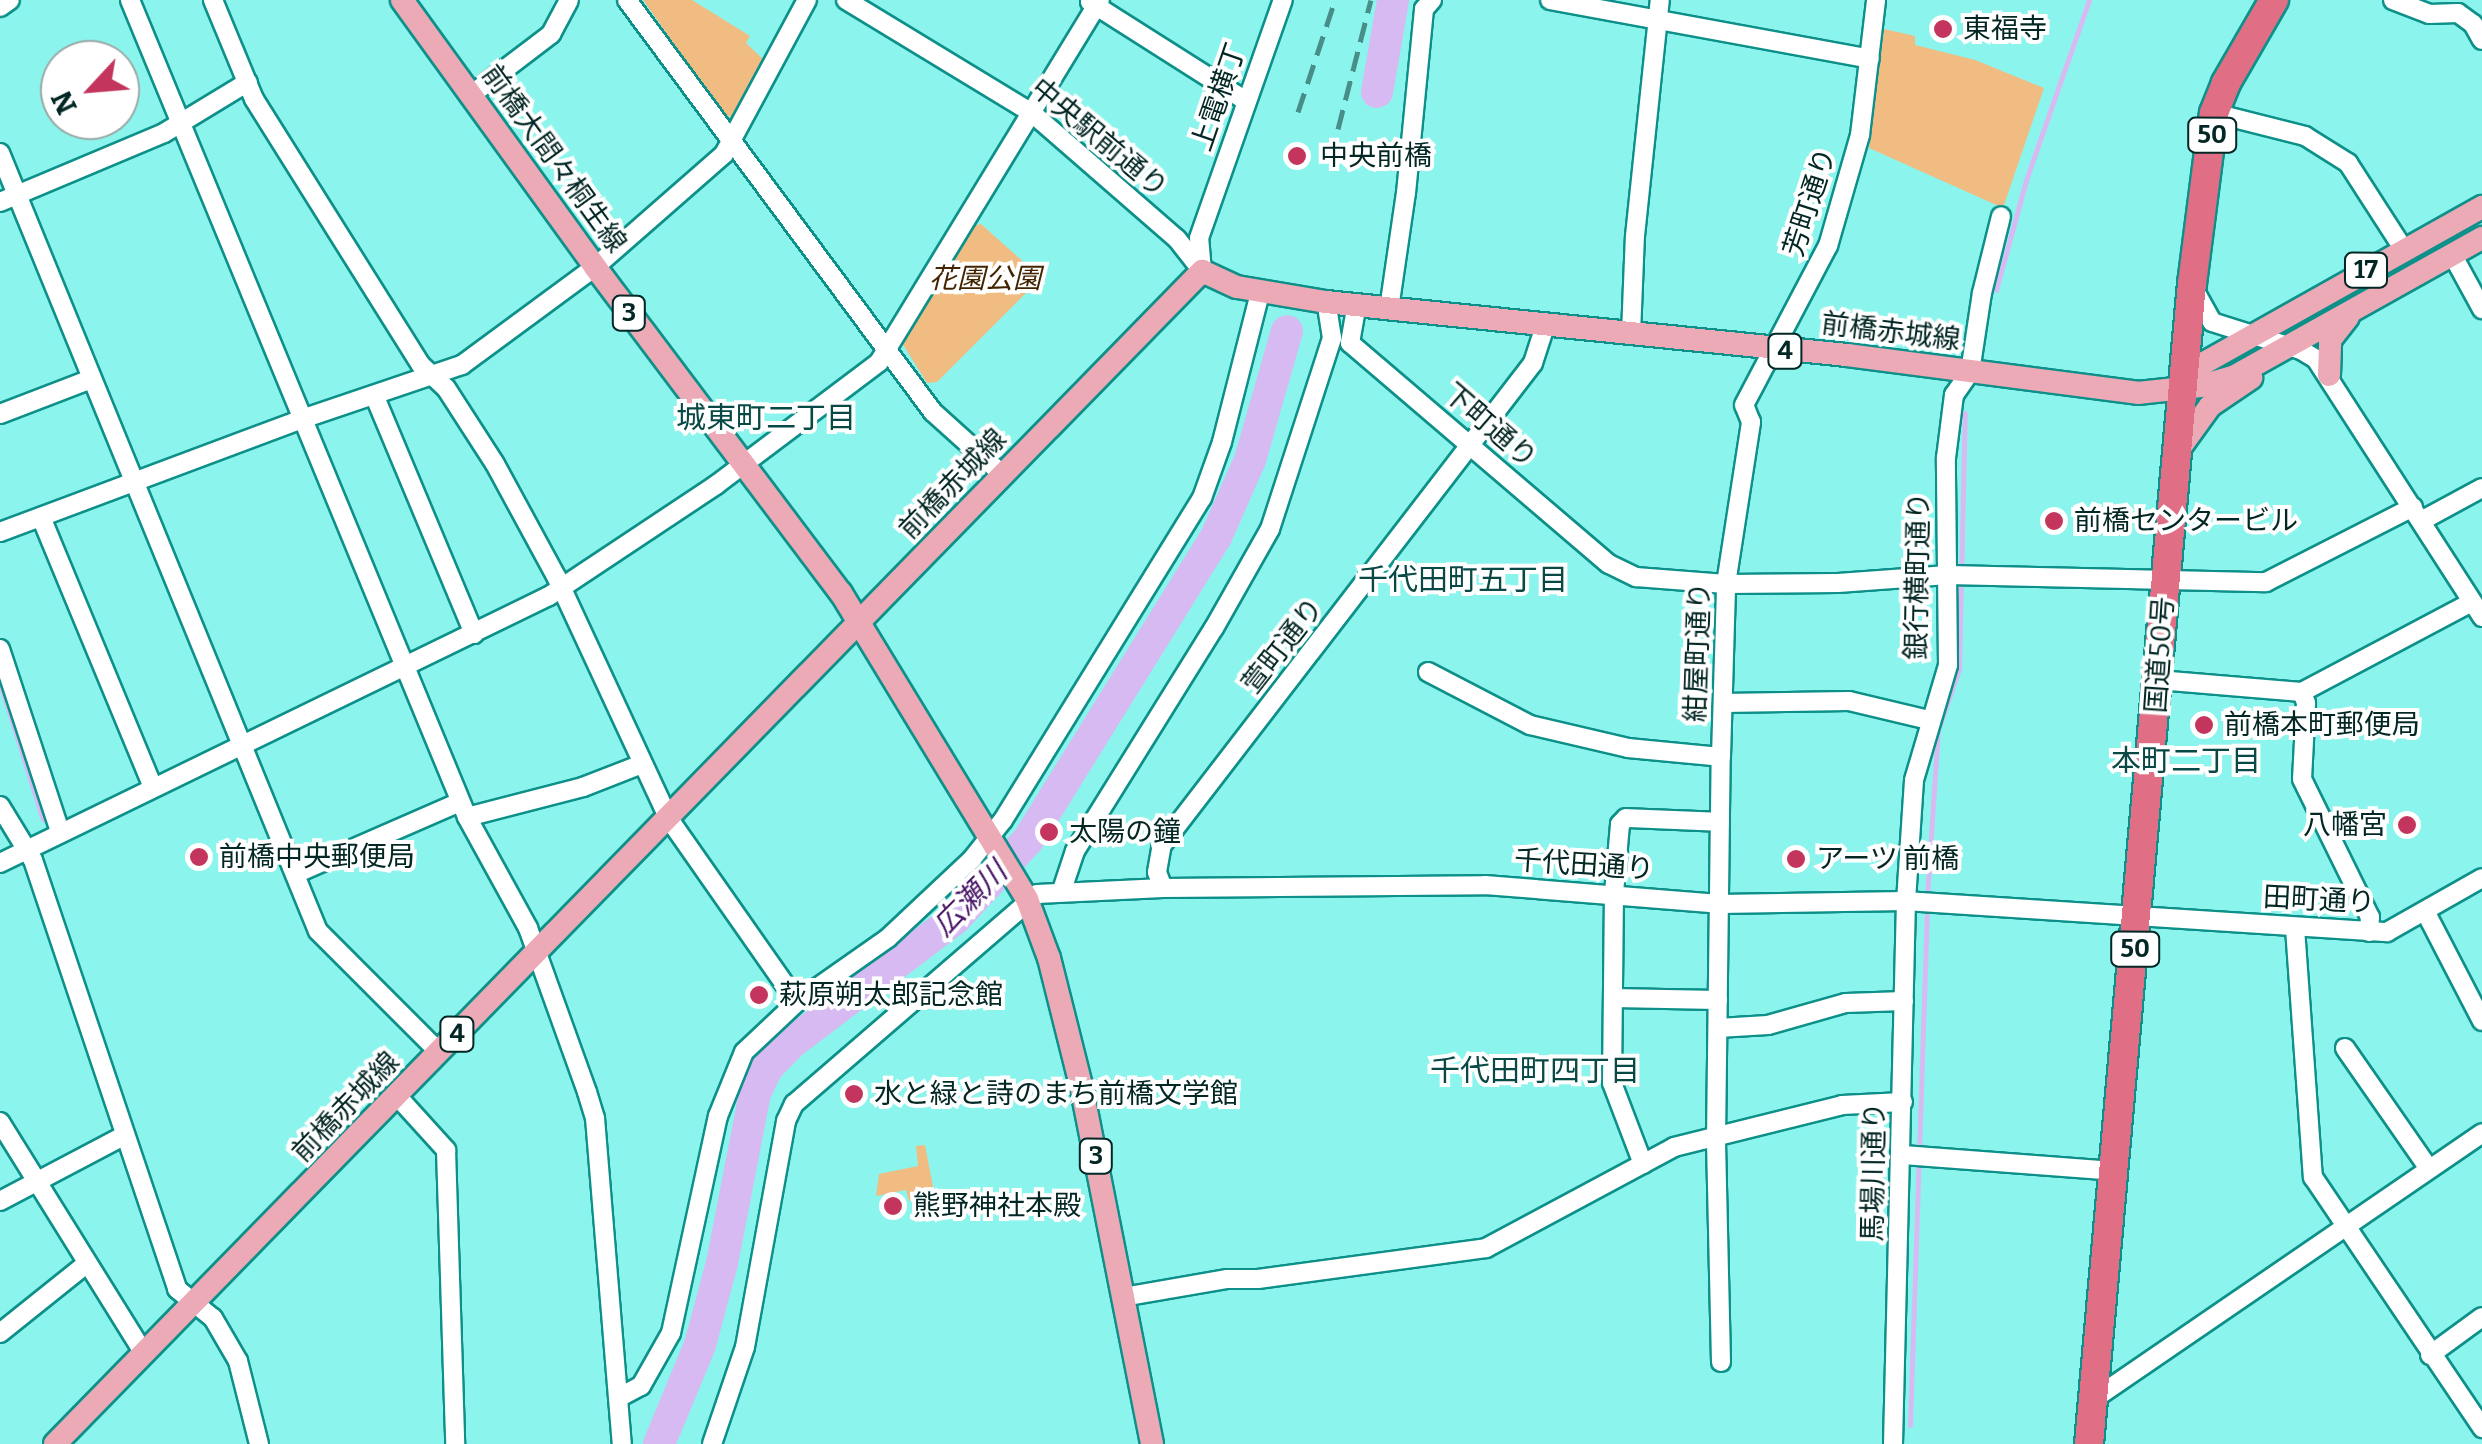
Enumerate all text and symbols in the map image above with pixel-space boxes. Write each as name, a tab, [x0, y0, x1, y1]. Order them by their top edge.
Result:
place label: 東福寺	[1963, 12, 2047, 46]
marker: 東福寺	[1932, 18, 1954, 40]
street label: 上電横丁	[1185, 39, 1253, 155]
north arrow	[40, 40, 140, 140]
street label: 前橋大間々桐生線	[475, 59, 633, 259]
street label: 中央駅前通り	[1024, 71, 1174, 205]
text: N	[45, 86, 84, 119]
road number: 50	[2187, 115, 2237, 155]
place label: 中央前橋	[1320, 139, 1432, 173]
marker: 中央前橋	[1284, 143, 1310, 169]
street label: 芳町通り	[1777, 144, 1843, 260]
road number: 17	[2344, 250, 2388, 290]
park label: 花園公園	[929, 262, 1041, 296]
road number: 3	[612, 293, 646, 333]
street label: 前橋赤城線	[1819, 307, 1963, 357]
road number: 4	[1765, 331, 1805, 371]
street label: 下町通り	[1437, 377, 1543, 475]
district label: 城東町二丁目	[676, 400, 856, 436]
street label: 前橋赤城線	[892, 422, 1014, 546]
street label: 銀行横町通り	[1900, 492, 1936, 660]
place label: 前橋センタービル	[2074, 504, 2298, 538]
marker: 前橋センタービル	[2043, 510, 2065, 532]
district label: 千代田町五丁目	[1358, 562, 1568, 598]
street label: 紺屋町通り	[1679, 581, 1717, 723]
street label: 萱町通り	[1235, 592, 1331, 700]
street label: 国道50号	[2139, 596, 2181, 714]
place label: 前橋本町郵便局	[2224, 708, 2420, 742]
marker: 前橋本町郵便局	[2193, 714, 2215, 736]
district label: 本町二丁目	[2111, 743, 2261, 779]
place label: 八幡宮	[2303, 808, 2387, 842]
marker: 八幡宮	[2396, 814, 2418, 836]
place label: 太陽の鐘	[1069, 815, 1181, 849]
marker: 太陽の鐘	[1038, 821, 1060, 843]
place label: 前橋中央郵便局	[219, 840, 415, 874]
place label: アーツ 前橋	[1816, 842, 1960, 876]
street label: 千代田通り	[1513, 843, 1655, 887]
marker: 前橋中央郵便局	[188, 846, 210, 868]
marker: アーツ 前橋	[1785, 848, 1807, 870]
water label: 広瀬川	[925, 854, 1015, 944]
street label: 田町通り	[2262, 880, 2376, 920]
road number: 50	[2110, 929, 2160, 969]
place label: 萩原朔太郎記念館	[779, 978, 1003, 1012]
marker: 萩原朔太郎記念館	[748, 984, 770, 1006]
road number: 4	[437, 1014, 477, 1054]
street label: 前橋赤城線	[285, 1045, 407, 1169]
district label: 千代田町四丁目	[1430, 1053, 1640, 1089]
place label: 水と緑と詩のまち前橋文学館	[874, 1077, 1238, 1111]
marker: 水と緑と詩のまち前橋文学館	[843, 1083, 865, 1105]
street label: 馬場川通り	[1856, 1102, 1892, 1242]
road number: 3	[1078, 1136, 1114, 1176]
place label: 熊野神社本殿	[913, 1189, 1081, 1223]
marker: 熊野神社本殿	[882, 1195, 904, 1217]

